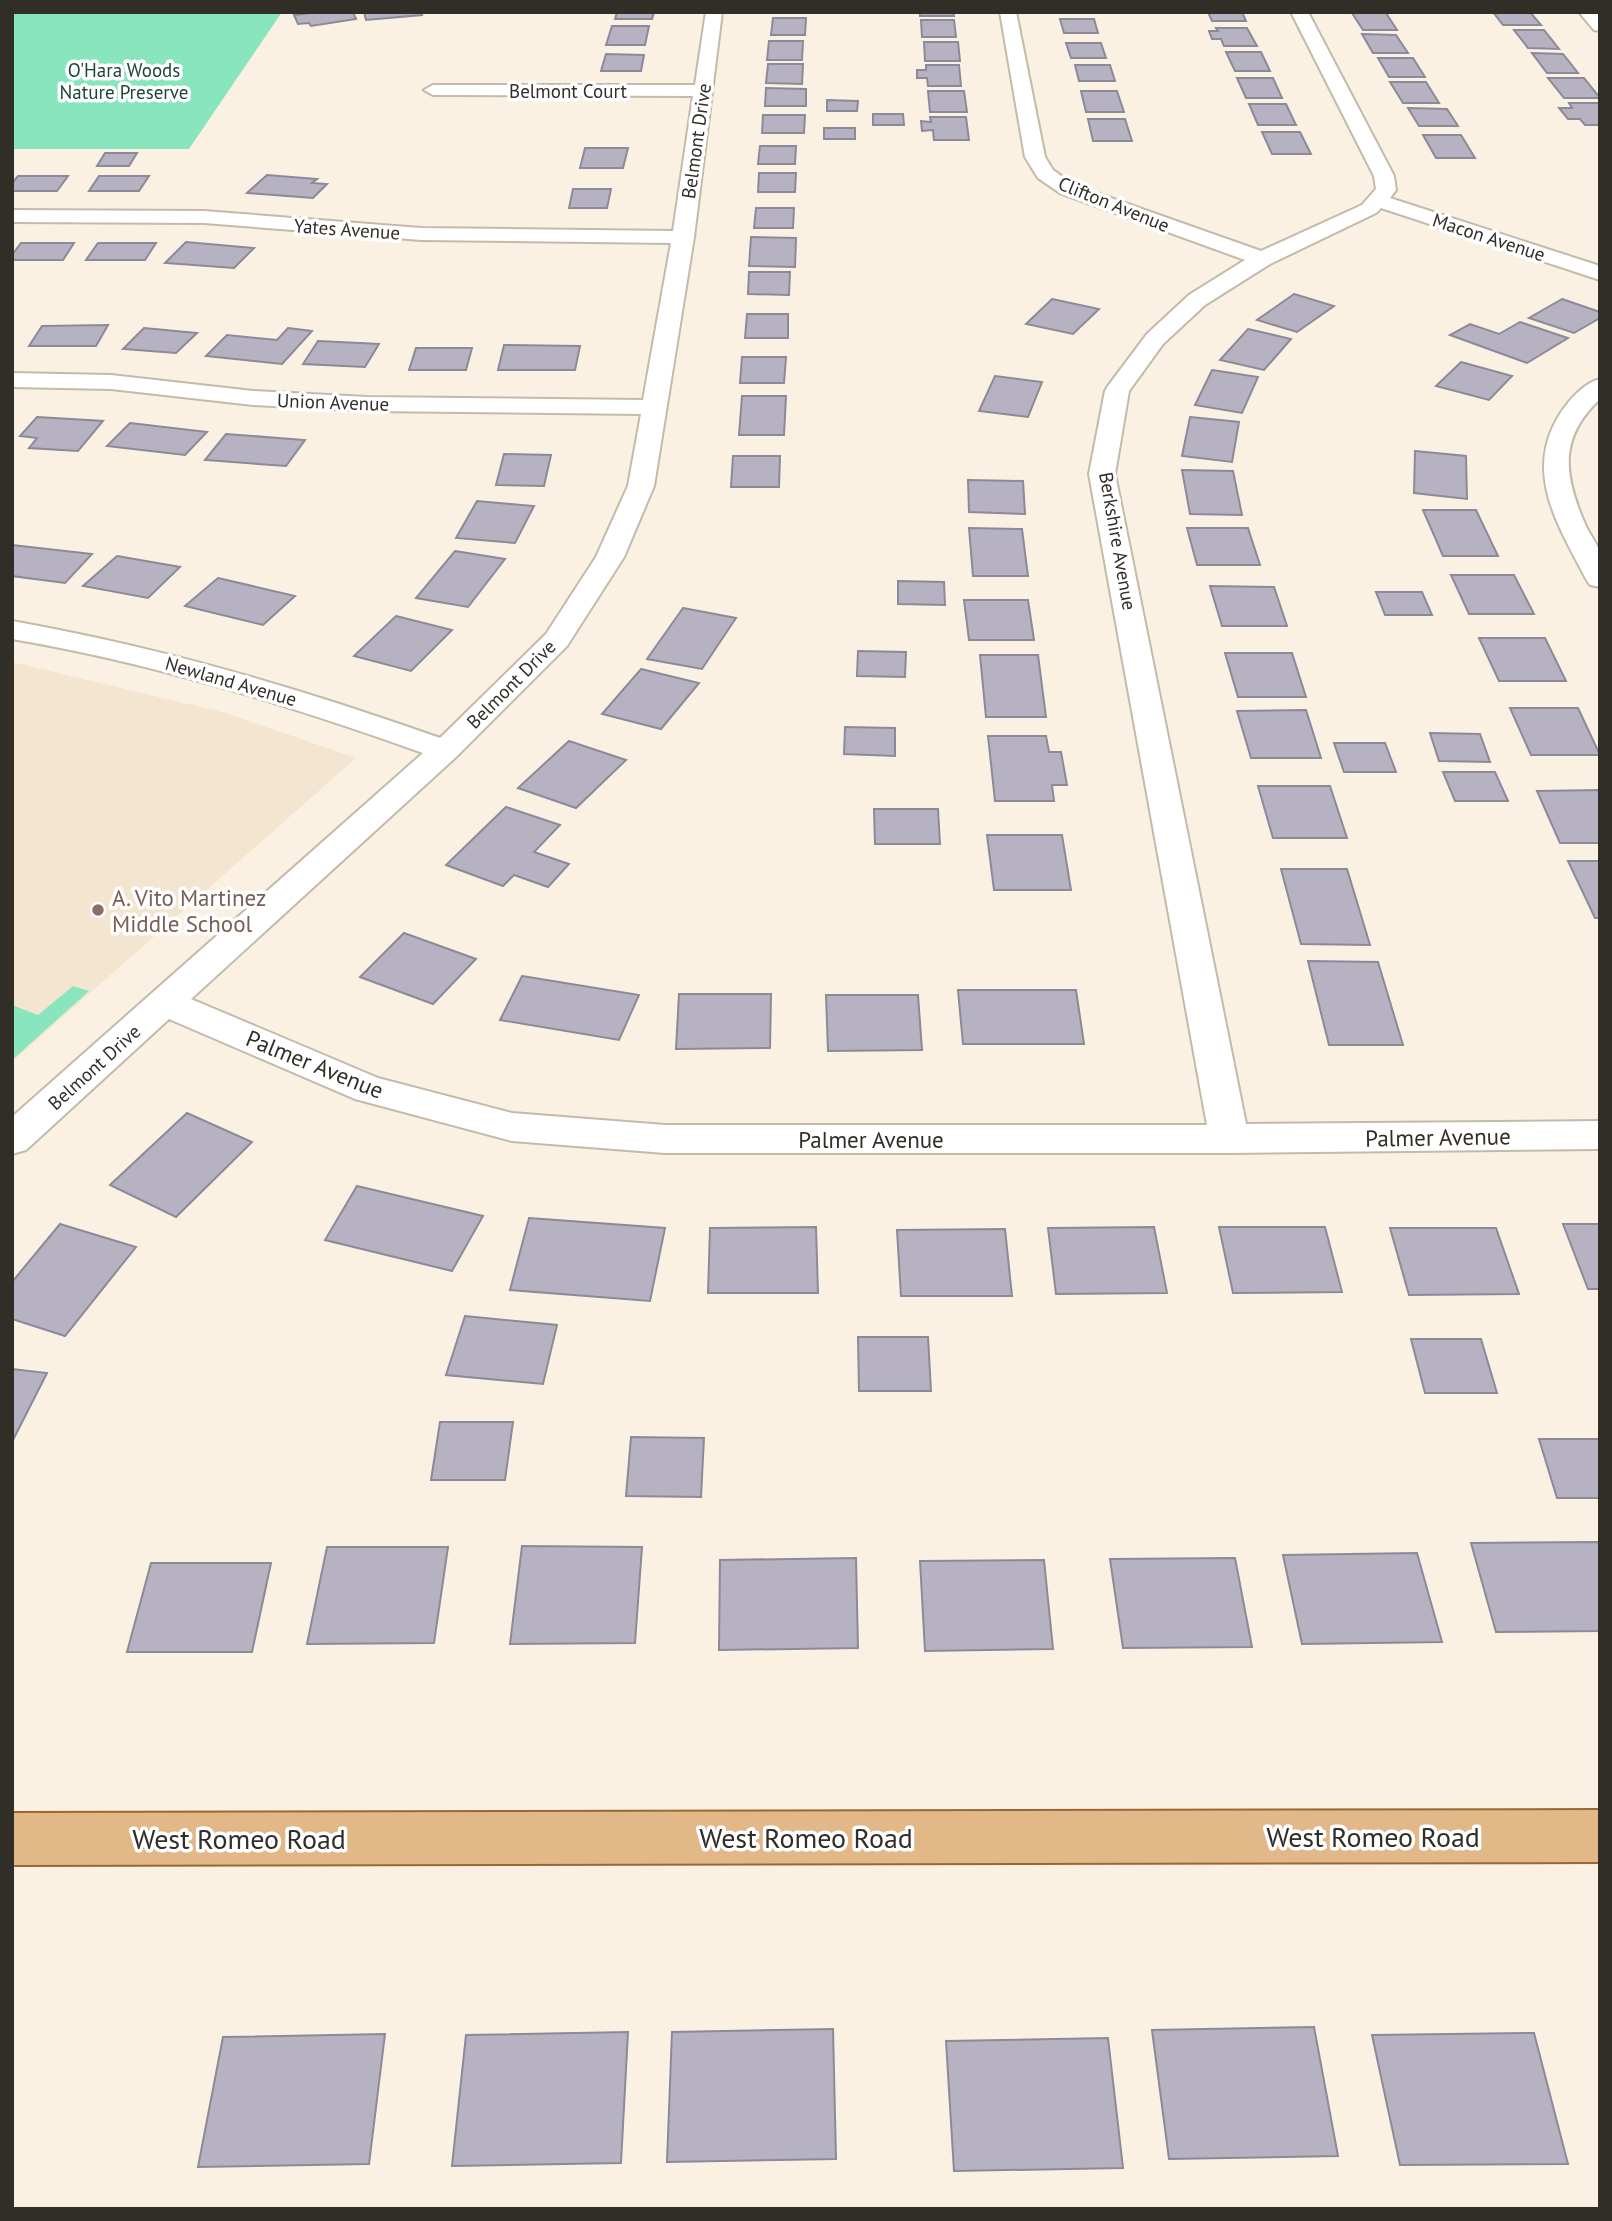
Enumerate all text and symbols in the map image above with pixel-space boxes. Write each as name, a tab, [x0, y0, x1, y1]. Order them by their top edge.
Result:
park label: O'Hara Woods Nature Preserve	[60, 58, 188, 104]
street label: Belmont Court	[509, 79, 628, 103]
street label: Belmont Drive	[676, 82, 716, 200]
street label: Clifton Avenue	[1055, 171, 1173, 237]
street label: Macon Avenue	[1430, 208, 1548, 266]
street label: Yates Avenue	[293, 213, 401, 245]
street label: Union Avenue	[276, 388, 390, 416]
street label: Berkshire Avenue	[1094, 470, 1142, 612]
street label: Belmont Drive	[461, 634, 561, 734]
street label: Newland Avenue	[163, 651, 299, 711]
place label: A. Vito Martinez Middle School	[112, 883, 266, 938]
marker: A. Vito Martinez Middle School	[90, 902, 106, 918]
street label: Belmont Drive	[43, 1019, 145, 1115]
street label: Palmer Avenue	[242, 1023, 388, 1105]
street label: Palmer Avenue	[1365, 1121, 1511, 1153]
street label: Palmer Avenue	[798, 1125, 944, 1154]
street label: West Romeo Road	[1266, 1818, 1480, 1855]
street label: West Romeo Road	[699, 1819, 913, 1856]
street label: West Romeo Road	[132, 1820, 346, 1857]

